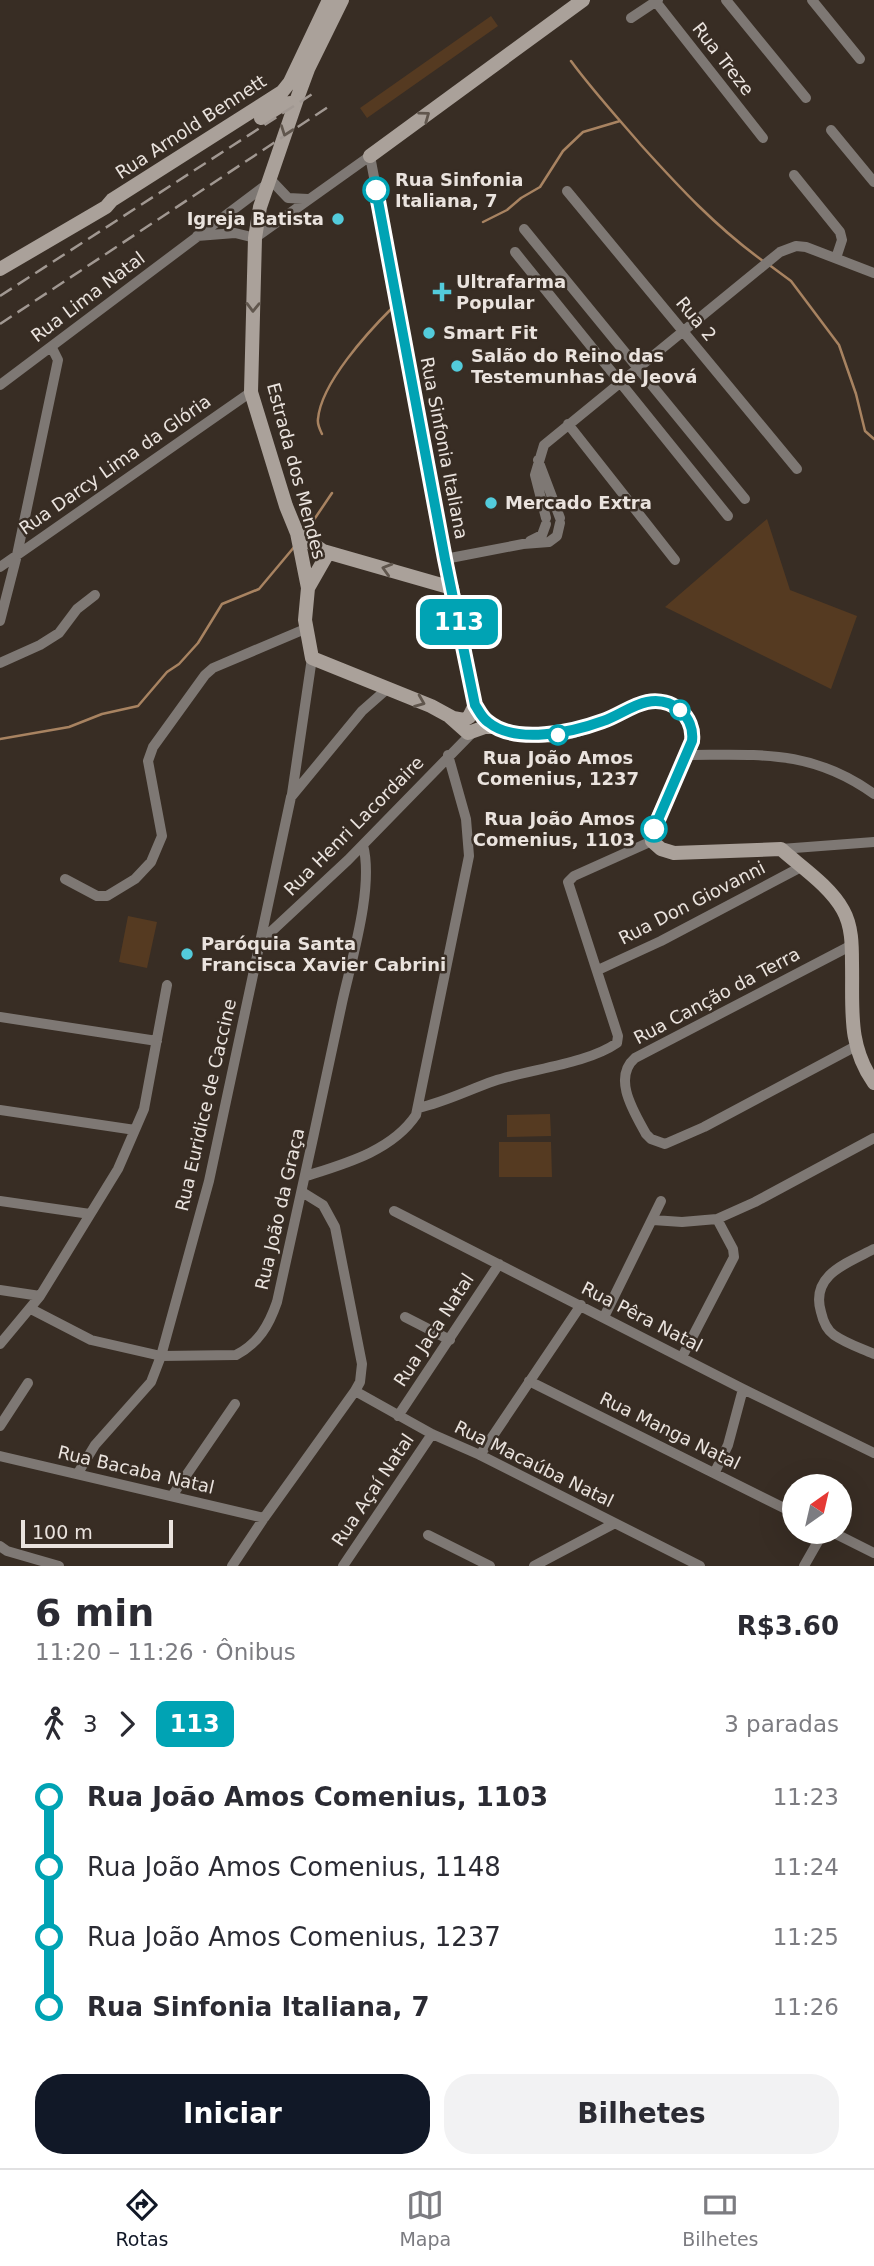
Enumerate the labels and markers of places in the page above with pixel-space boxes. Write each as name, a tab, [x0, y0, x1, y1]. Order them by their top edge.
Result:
place label: Rua Sinfonia Italiana, 7	[395, 169, 523, 211]
marker: Rua Sinfonia Italiana, 7	[363, 177, 389, 203]
place label: Igreja Batista	[187, 208, 324, 229]
marker: Igreja Batista	[330, 211, 346, 227]
place label: Ultrafarma Popular	[456, 271, 566, 313]
marker: Ultrafarma Popular	[434, 284, 450, 300]
place label: Smart Fit	[443, 322, 538, 343]
marker: Smart Fit	[421, 325, 437, 341]
place label: Salão do Reino das Testemunhas de Jeová	[471, 345, 697, 387]
marker: Salão do Reino das Testemunhas de Jeová	[449, 358, 465, 374]
place label: Mercado Extra	[505, 492, 652, 513]
marker: Mercado Extra	[483, 495, 499, 511]
unlabelled marker	[670, 700, 690, 720]
marker: Rua João Amos Comenius, 1237	[548, 725, 568, 745]
place label: Rua João Amos Comenius, 1237	[477, 747, 639, 789]
place label: Rua João Amos Comenius, 1103	[473, 808, 635, 850]
marker: Rua João Amos Comenius, 1103	[641, 816, 667, 842]
place label: Paróquia Santa Francisca Xavier Cabrini	[201, 933, 446, 975]
marker: Paróquia Santa Francisca Xavier Cabrini	[179, 946, 195, 962]

